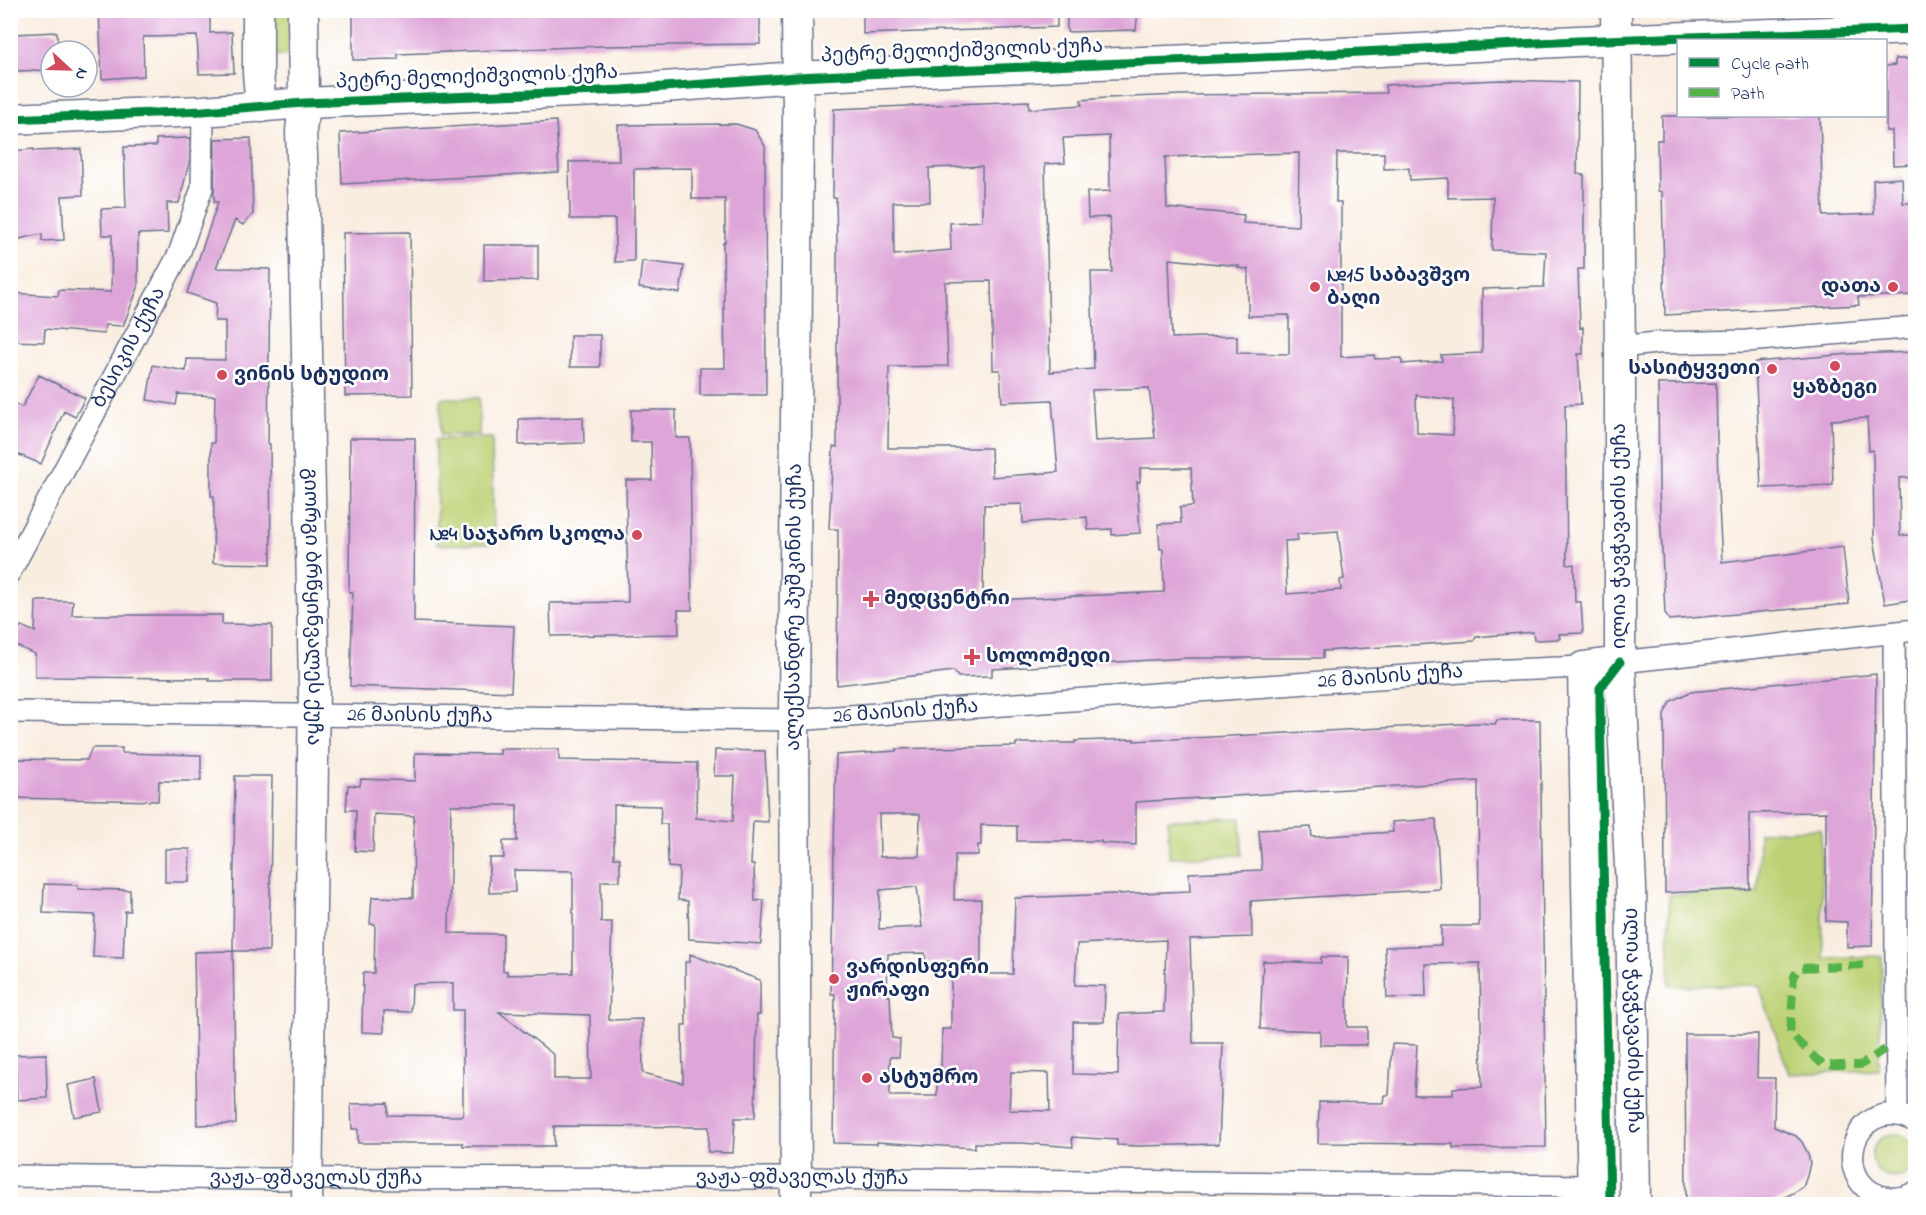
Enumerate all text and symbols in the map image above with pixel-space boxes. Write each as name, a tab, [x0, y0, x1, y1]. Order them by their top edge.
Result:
street label: პეტრე მელიქიშვილის ქუჩა	[820, 33, 1104, 71]
north arrow	[39, 39, 99, 99]
legend	[1677, 39, 1887, 117]
text: Cycle path	[1731, 52, 1809, 78]
street label: პეტრე მელიქიშვილის ქუჩა	[335, 59, 619, 97]
text: N	[68, 64, 94, 84]
text: Path	[1731, 82, 1765, 108]
place label: №15 საბავშვო ბაღი	[1327, 262, 1470, 314]
place label: დათა	[1821, 273, 1881, 302]
marker: №15 საბავშვო ბაღი	[1308, 280, 1322, 294]
marker: დათა	[1886, 280, 1900, 294]
street label: ბესიკის ქუჩა	[85, 282, 173, 414]
place label: სასიტყვეთი	[1628, 355, 1760, 384]
marker: ყაზბეგი	[1828, 359, 1842, 373]
place label: ვინის სტუდიო	[234, 361, 389, 390]
marker: სასიტყვეთი	[1765, 362, 1779, 376]
marker: ვინის სტუდიო	[215, 368, 229, 382]
place label: ყაზბეგი	[1793, 374, 1877, 403]
street label: ილია ჭავჭავაძის ქუჩა	[1606, 423, 1635, 649]
street label: ალექსანდრე პუშკინის ქუჩა	[779, 463, 810, 751]
street label: გიორგი ბრწყინვალეს ქუჩა	[295, 468, 329, 746]
place label: №4 საჯარო სკოლა	[429, 521, 625, 550]
marker: №4 საჯარო სკოლა	[630, 528, 644, 542]
place label: მედცენტრი	[884, 585, 1010, 614]
marker: მედცენტრი	[862, 590, 880, 608]
place label: სოლომედი	[986, 643, 1110, 672]
marker: სოლომედი	[963, 648, 981, 666]
street label: 26 მაისის ქუჩა	[1317, 657, 1464, 697]
street label: 26 მაისის ქუჩა	[832, 692, 979, 732]
street label: 26 მაისის ქუჩა	[347, 701, 493, 731]
street label: ილია ჭავჭავაძის ქუჩა	[1617, 908, 1649, 1134]
place label: ვარდისფერი ჟირაფი	[846, 954, 989, 1006]
marker: ვარდისფერი ჟირაფი	[827, 972, 841, 986]
place label: ასტუმრო	[879, 1064, 979, 1093]
marker: ასტუმრო	[860, 1071, 874, 1085]
street label: ვაჟა-ფშაველას ქუჩა	[695, 1163, 909, 1194]
street label: ვაჟა-ფშაველას ქუჩა	[209, 1164, 423, 1194]

